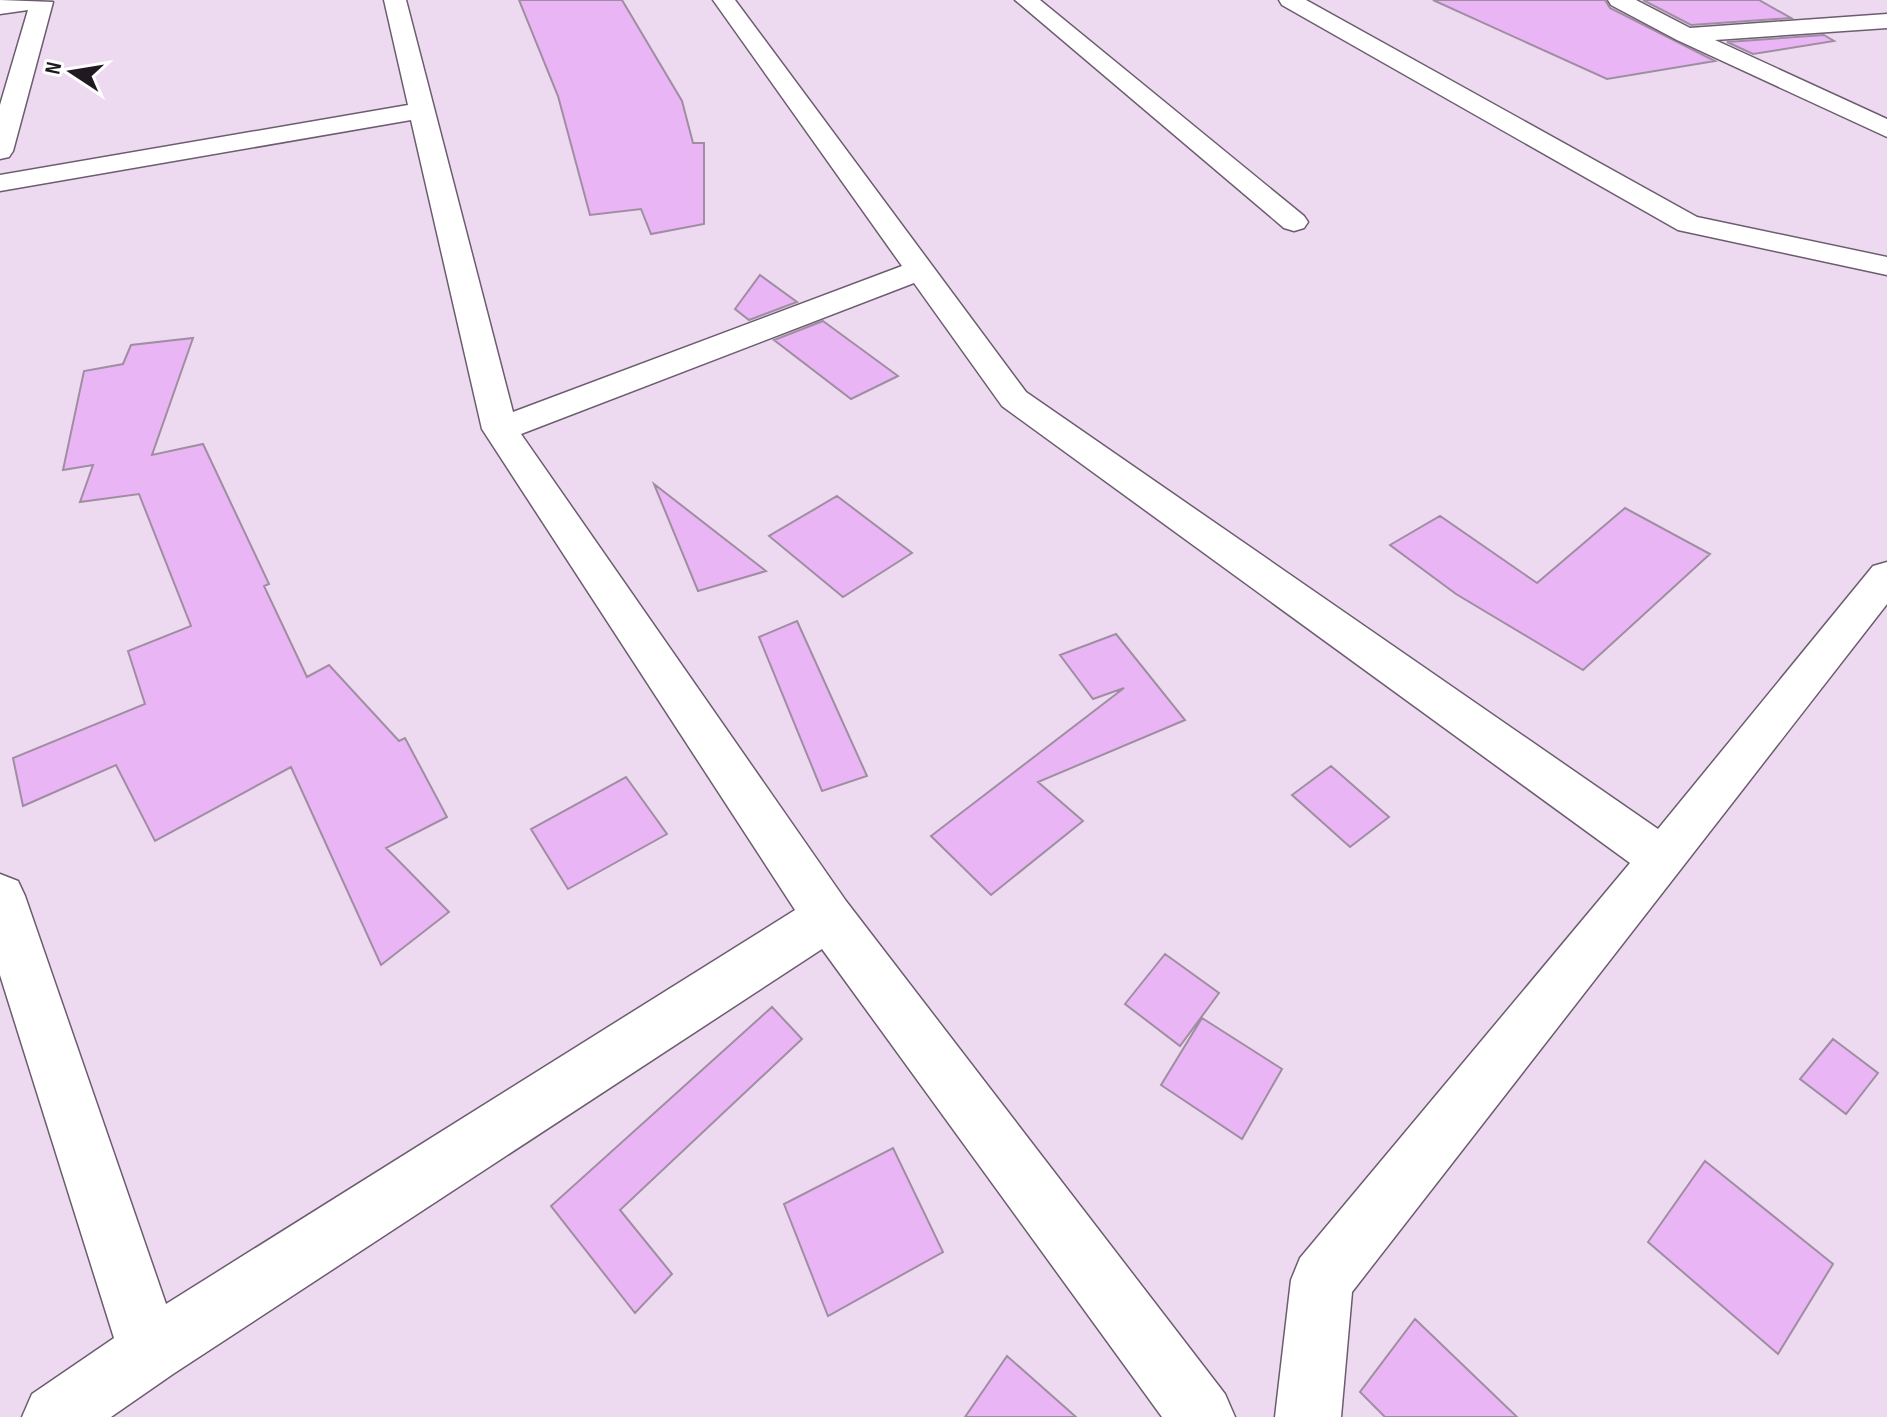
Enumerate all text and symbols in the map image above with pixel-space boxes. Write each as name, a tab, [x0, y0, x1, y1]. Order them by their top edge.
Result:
north arrow	[32, 32, 112, 112]
text: N	[39, 60, 68, 77]

